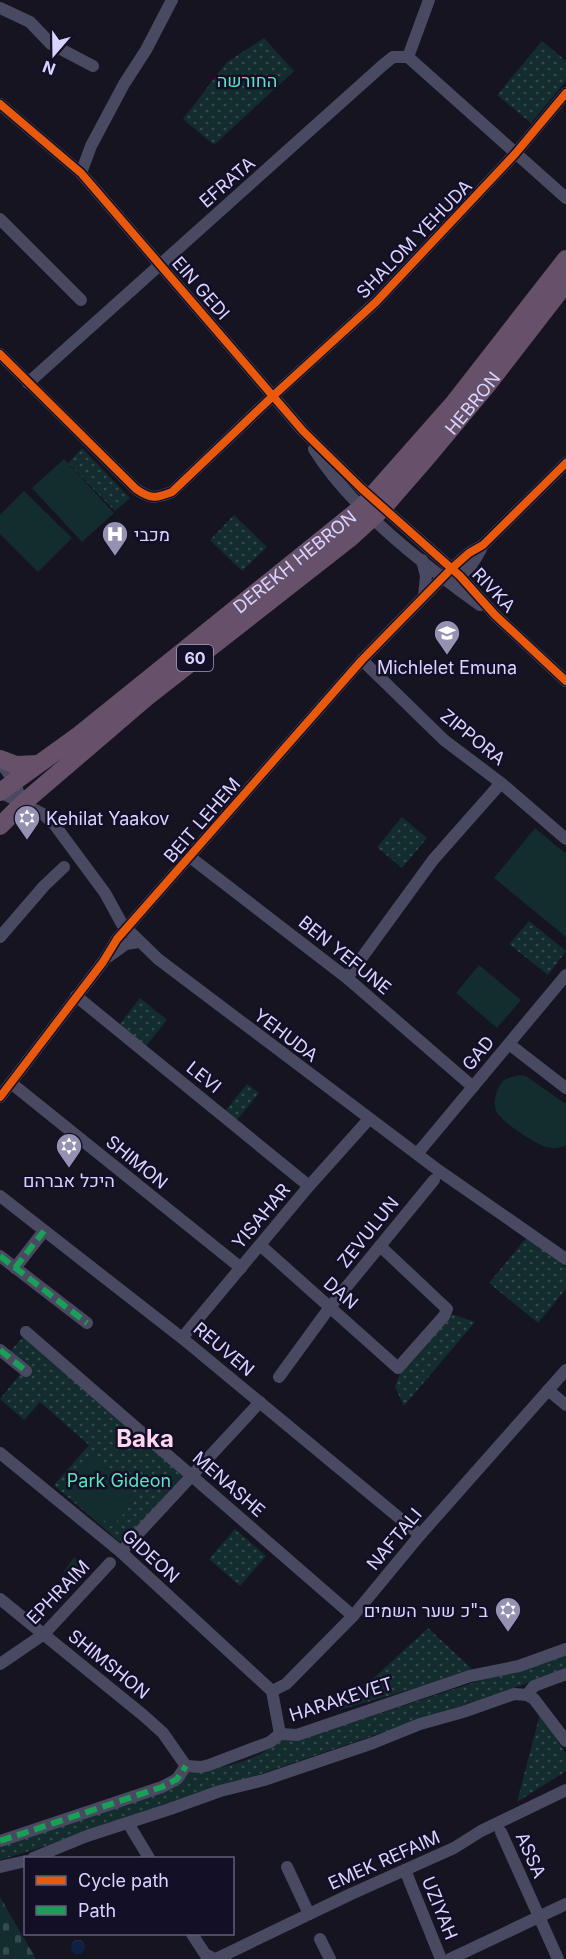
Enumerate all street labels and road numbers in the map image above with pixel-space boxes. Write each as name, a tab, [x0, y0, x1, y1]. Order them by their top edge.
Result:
street label: EFRATA	[195, 152, 259, 212]
street label: SHALOM YEHUDA	[352, 175, 476, 303]
street label: EIN GEDI	[168, 252, 234, 324]
street label: HEBRON	[440, 367, 504, 438]
street label: DEREKH HEBRON	[229, 506, 360, 617]
street label: RIVKA	[468, 563, 520, 617]
road number: 60	[177, 645, 213, 671]
street label: ZIPPORA	[437, 705, 509, 769]
street label: BEIT LEHEM	[159, 773, 245, 867]
street label: BEN YEFUNE	[295, 911, 395, 999]
street label: YEHUDA	[250, 1004, 322, 1066]
street label: GAD	[458, 1032, 498, 1074]
street label: LEVI	[183, 1057, 225, 1097]
street label: SHIMON	[102, 1131, 172, 1193]
street label: YISAHAR	[228, 1179, 295, 1253]
street label: ZEVULUN	[333, 1192, 403, 1272]
street label: DAN	[320, 1272, 362, 1314]
street label: REUVEN	[189, 1318, 259, 1380]
street label: MENASHE	[189, 1447, 269, 1521]
street label: NAFTALI	[362, 1504, 426, 1574]
street label: GIDEON	[118, 1525, 184, 1587]
street label: EPHRAIM	[22, 1556, 94, 1628]
street label: SHIMSHON	[64, 1625, 154, 1703]
street label: HARAKEVET	[287, 1672, 395, 1726]
street label: EMEK REFAIM	[325, 1826, 443, 1894]
street label: ASSA	[512, 1829, 550, 1881]
street label: UZIYAH	[418, 1873, 462, 1943]

